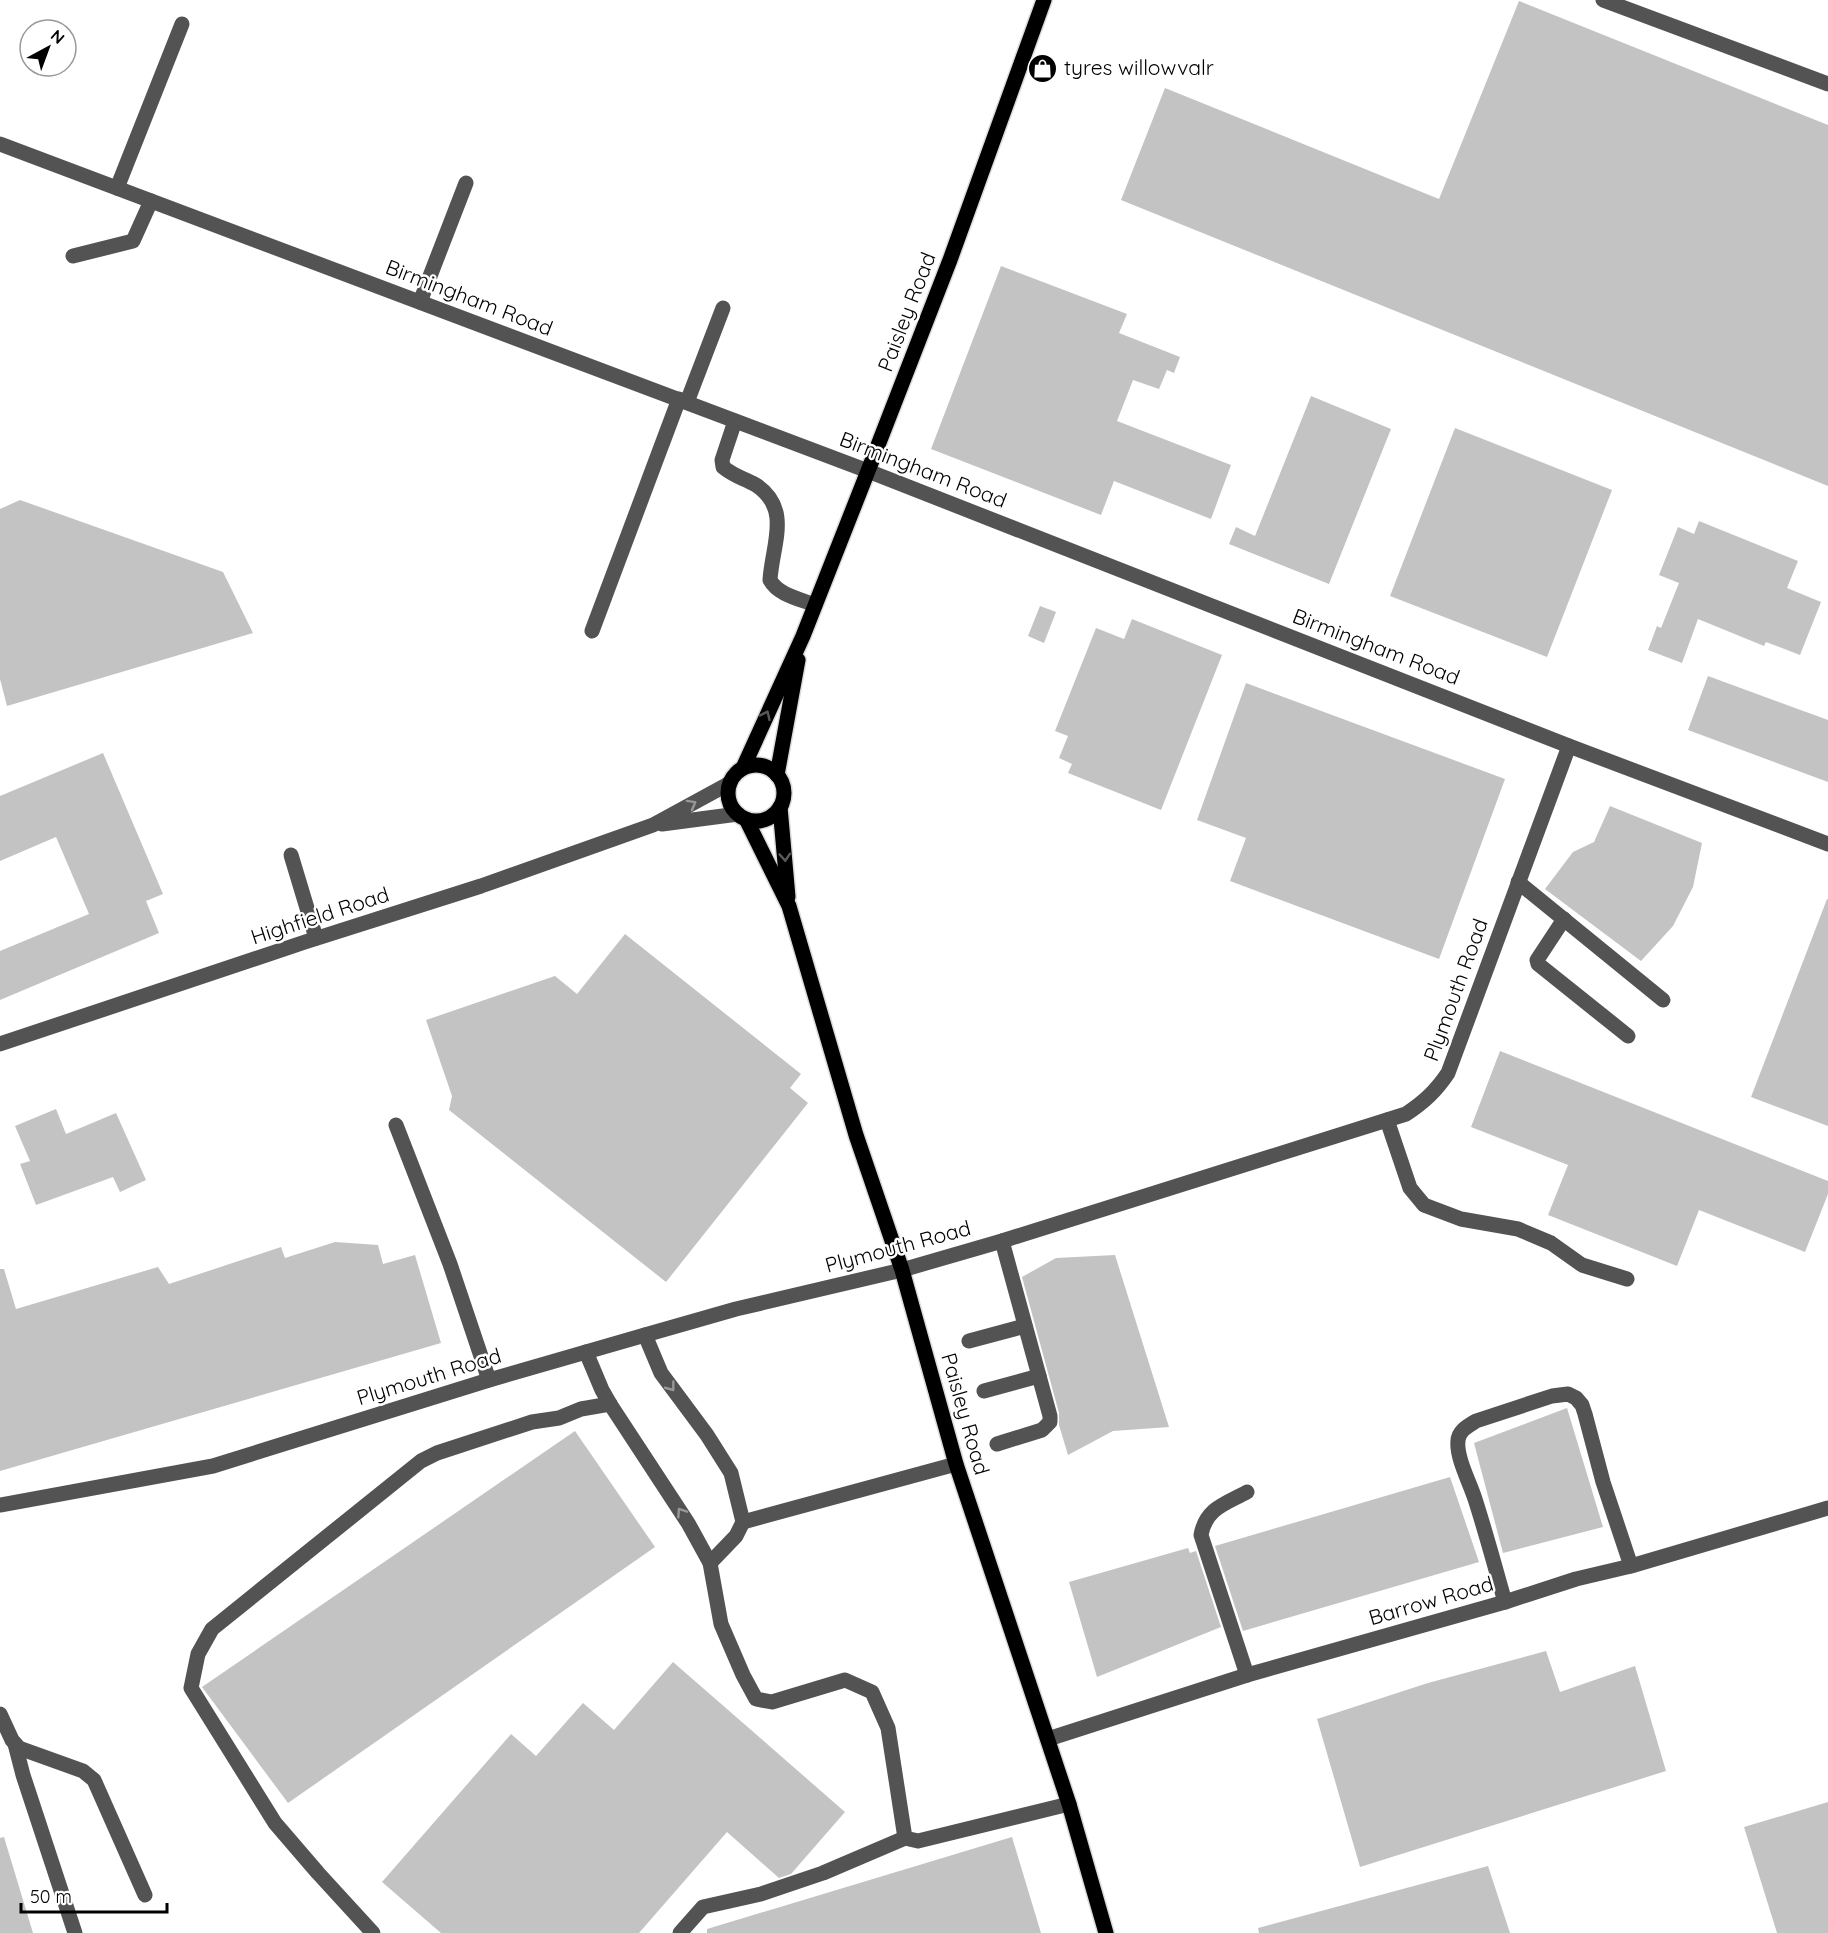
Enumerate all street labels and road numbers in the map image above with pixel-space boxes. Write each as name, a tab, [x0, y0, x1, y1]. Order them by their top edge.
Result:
street label: Paisley Road	[871, 248, 941, 375]
street label: Birmingham Road	[382, 253, 557, 341]
street label: Birmingham Road	[836, 425, 1011, 513]
street label: Birmingham Road	[1289, 602, 1464, 690]
street label: Highfield Road	[247, 880, 392, 950]
street label: Plymouth Road	[1417, 915, 1493, 1064]
street label: Plymouth Road	[822, 1214, 973, 1278]
street label: Plymouth Road	[353, 1342, 504, 1410]
street label: Paisley Road	[936, 1350, 996, 1478]
street label: Barrow Road	[1365, 1570, 1496, 1630]

